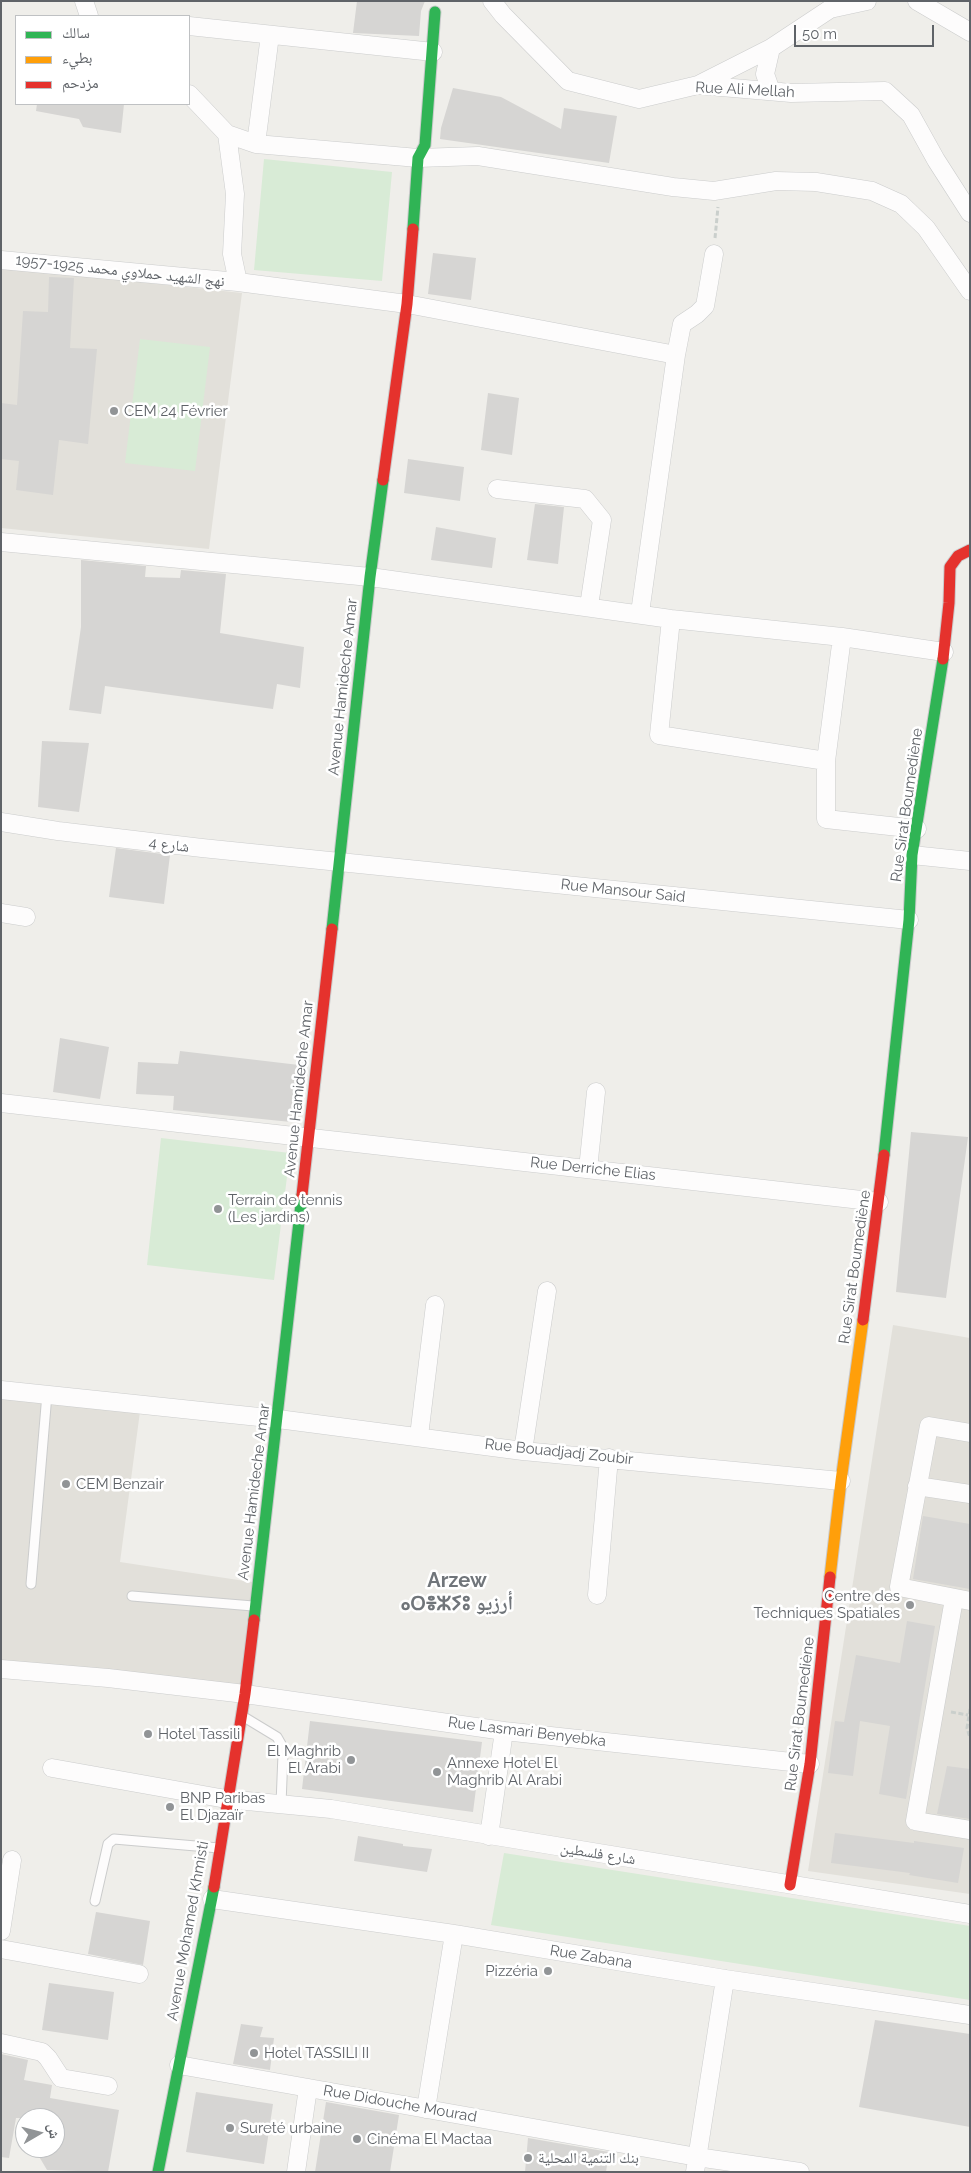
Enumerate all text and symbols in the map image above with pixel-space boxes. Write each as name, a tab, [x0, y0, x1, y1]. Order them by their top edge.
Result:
legend	[15, 15, 190, 105]
scale bar	[796, 15, 936, 47]
text: سالك	[62, 24, 90, 42]
text: 50 m	[802, 25, 837, 43]
text: بطيء	[62, 49, 92, 67]
text: مزدحم	[62, 74, 99, 92]
street label: Rue Ali Mellah	[695, 78, 795, 102]
street label: نهج الشهيد حملاوي محمد 1925-1957	[15, 251, 225, 291]
place label: CEM 24 Février	[124, 402, 228, 420]
marker: CEM 24 Février	[108, 405, 120, 417]
street label: Avenue Hamideche Amar	[325, 598, 361, 776]
street label: Rue Sirat Boumediène	[887, 727, 927, 883]
street label: شارع 4	[148, 834, 190, 856]
street label: Rue Mansour Said	[560, 876, 686, 906]
street label: Avenue Hamideche Amar	[281, 1000, 317, 1178]
street label: Rue Derriche Elias	[529, 1153, 657, 1185]
street label: Rue Sirat Boumediène	[835, 1189, 875, 1345]
place label: Terrain de tennis (Les jardins)	[228, 1191, 342, 1226]
marker: Terrain de tennis (Les jardins)	[212, 1203, 224, 1215]
street label: Avenue Hamideche Amar	[234, 1403, 274, 1581]
street label: Rue Bouadjadj Zoubir	[484, 1435, 634, 1469]
place label: CEM Benzair	[76, 1475, 164, 1493]
marker: CEM Benzair	[60, 1478, 72, 1490]
district label: Arzew ⴰⵔⴻⵣⵢⵓ أرزيو	[401, 1569, 513, 1616]
place label: Centre des Techniques Spatiales	[754, 1587, 900, 1622]
marker: Centre des Techniques Spatiales	[904, 1599, 916, 1611]
street label: Rue Sirat Boumediène	[782, 1636, 818, 1792]
street label: Rue Lasmari Benyebka	[447, 1713, 607, 1751]
place label: Hotel Tassili	[158, 1725, 240, 1743]
marker: Hotel Tassili	[142, 1728, 154, 1740]
place label: El Maghrib El Arabi	[267, 1742, 341, 1777]
marker: El Maghrib El Arabi	[345, 1754, 357, 1766]
place label: Annexe Hotel El Maghrib Al Arabi	[447, 1754, 562, 1789]
marker: Annexe Hotel El Maghrib Al Arabi	[431, 1766, 443, 1778]
place label: BNP Paribas El Djazaïr	[180, 1789, 265, 1824]
marker: BNP Paribas El Djazaïr	[164, 1801, 176, 1813]
street label: شارع فلسطين	[559, 1839, 637, 1869]
street label: Avenue Mohamed Khmisti	[163, 1840, 213, 2022]
street label: Rue Zabana	[549, 1942, 633, 1972]
place label: Pizzéria	[485, 1962, 538, 1980]
marker: Pizzéria	[542, 1965, 554, 1977]
place label: Hotel TASSILI II	[264, 2044, 369, 2062]
marker: Hotel TASSILI II	[248, 2047, 260, 2059]
street label: Rue Didouche Mourad	[322, 2082, 478, 2126]
north arrow	[15, 2108, 65, 2158]
place label: Sureté urbaine	[240, 2119, 342, 2137]
marker: Sureté urbaine	[224, 2122, 236, 2134]
text: ش	[45, 2123, 63, 2140]
place label: Cinéma El Mactaa	[367, 2130, 492, 2148]
marker: Cinéma El Mactaa	[351, 2133, 363, 2145]
place label: بنك التنمية المحلية	[538, 2149, 639, 2167]
marker: بنك التنمية المحلية	[522, 2152, 534, 2164]

